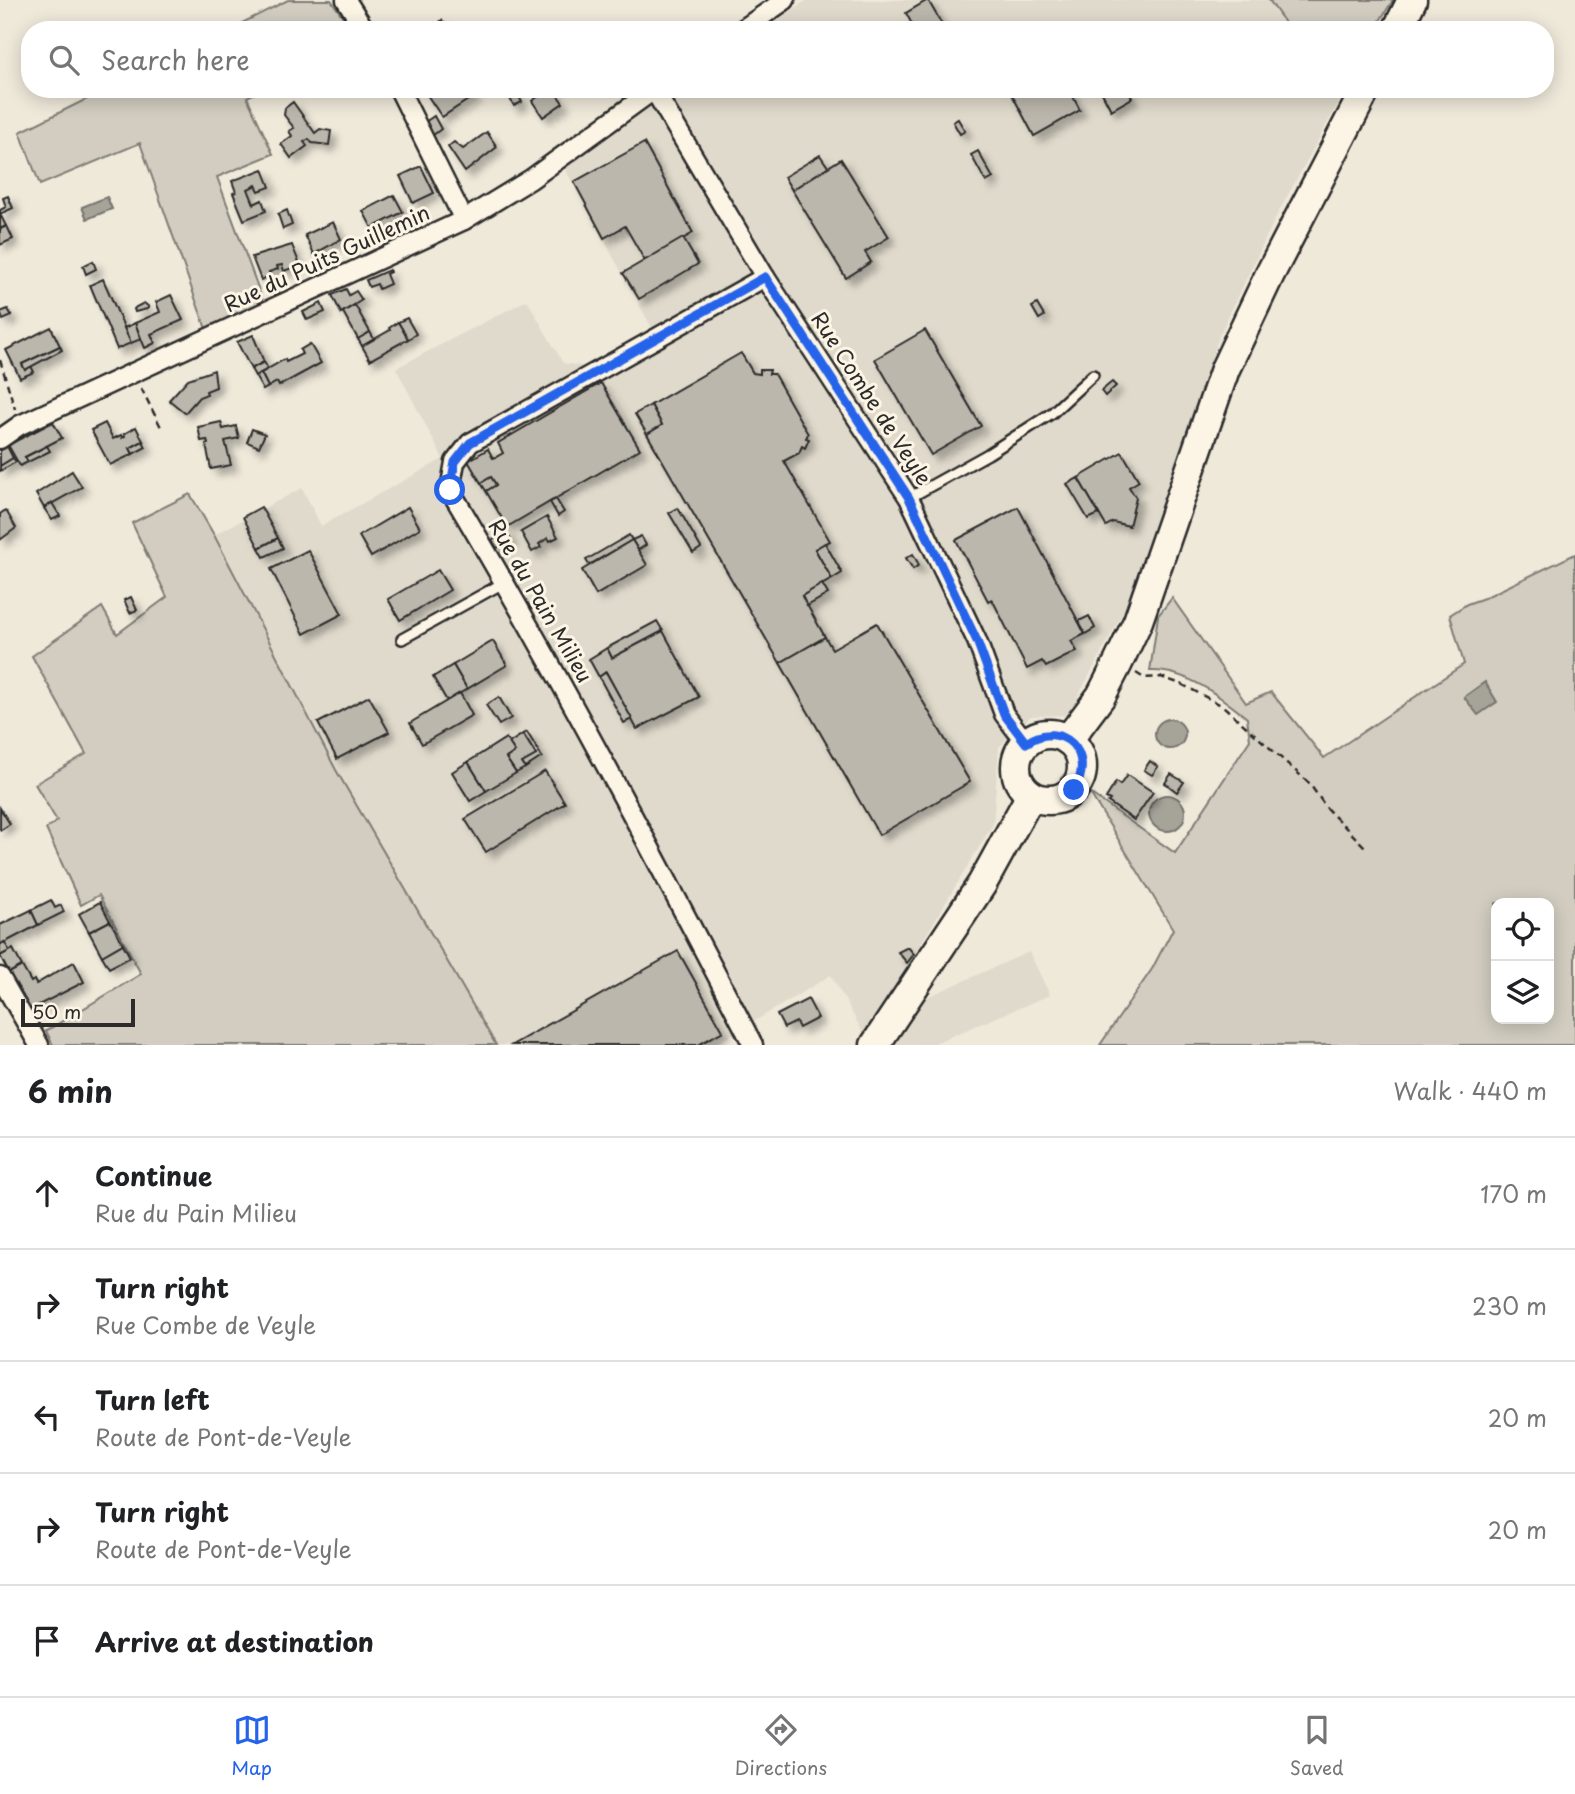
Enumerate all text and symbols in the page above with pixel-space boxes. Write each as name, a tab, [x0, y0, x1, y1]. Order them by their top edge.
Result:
search box	[21, 21, 1554, 98]
text: Search here	[101, 40, 250, 79]
icon: search	[45, 41, 83, 79]
street label: Rue du Puits Guillemin	[218, 195, 434, 319]
street label: Rue Combe de Veyle	[804, 305, 941, 491]
route start	[434, 474, 465, 505]
street label: Rue du Pain Milieu	[482, 512, 602, 688]
route end	[1058, 774, 1089, 805]
map controls	[1491, 898, 1554, 1024]
button: locate	[1491, 898, 1554, 961]
button: layers	[1491, 961, 1554, 1024]
scale bar	[21, 996, 135, 1028]
text: 50 m	[32, 997, 81, 1025]
text: 6 min	[28, 1068, 113, 1113]
text: Walk · 440 m	[1394, 1073, 1547, 1108]
text: Continue	[95, 1156, 212, 1195]
icon: ahead	[28, 1174, 66, 1212]
text: 170 m	[1480, 1176, 1547, 1211]
text: Rue du Pain Milieu	[95, 1195, 297, 1230]
text: Turn right	[95, 1268, 229, 1307]
icon: right	[28, 1286, 66, 1324]
text: 230 m	[1472, 1288, 1547, 1323]
text: Rue Combe de Veyle	[95, 1307, 316, 1342]
text: Turn left	[95, 1380, 210, 1419]
icon: left	[28, 1398, 66, 1436]
text: 20 m	[1488, 1400, 1547, 1435]
text: Route de Pont-de-Veyle	[95, 1419, 352, 1454]
text: Turn right	[95, 1492, 229, 1531]
icon: right	[28, 1510, 66, 1548]
text: 20 m	[1488, 1512, 1547, 1547]
text: Route de Pont-de-Veyle	[95, 1531, 352, 1566]
icon: arrive	[28, 1622, 66, 1660]
text: Arrive at destination	[95, 1622, 374, 1661]
tab: Map	[231, 1711, 272, 1781]
tab: Directions	[735, 1711, 827, 1781]
tab: Saved	[1290, 1711, 1344, 1781]

